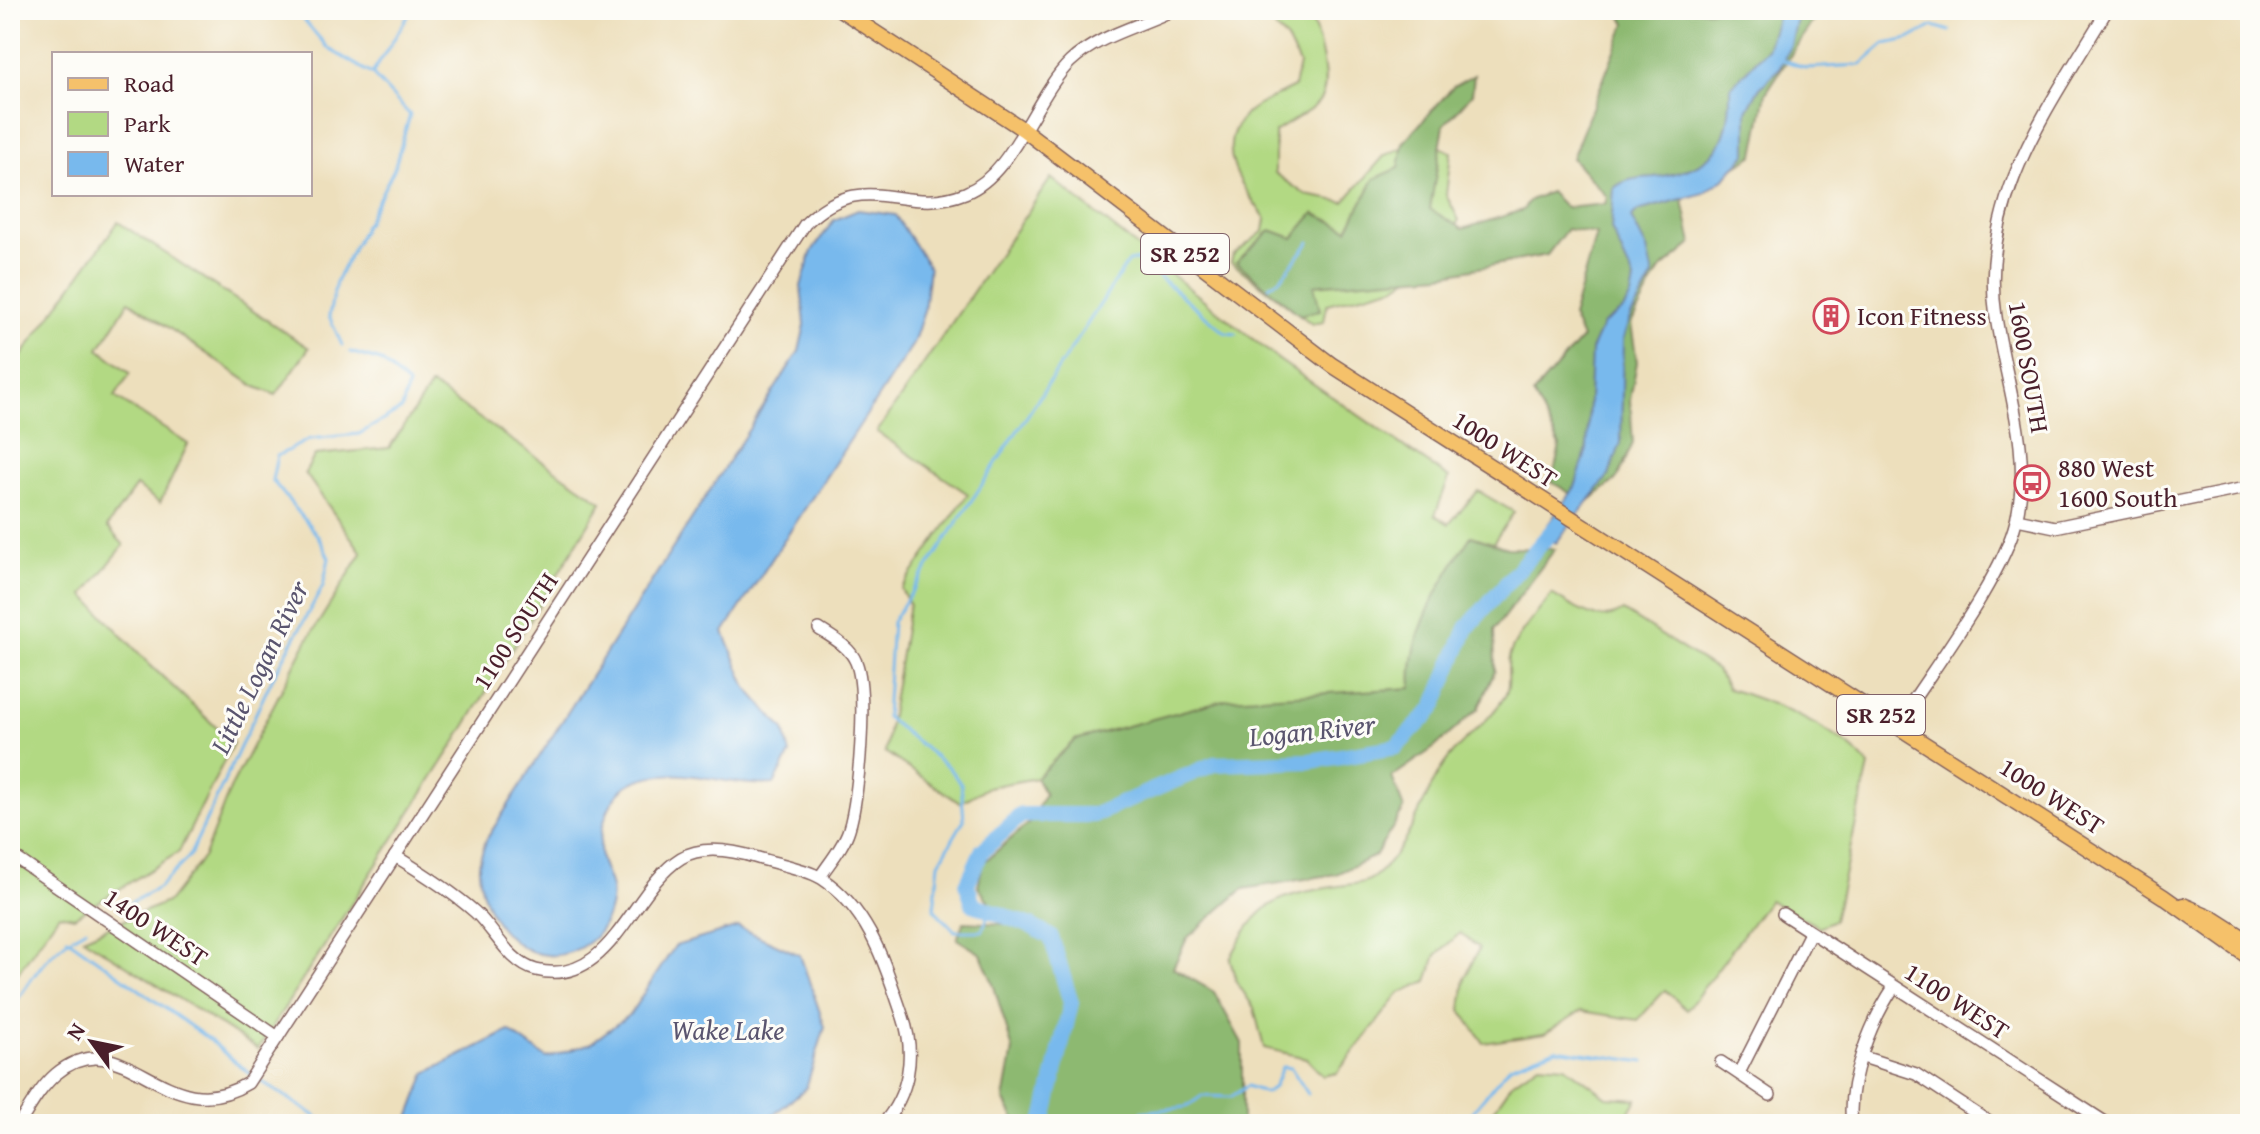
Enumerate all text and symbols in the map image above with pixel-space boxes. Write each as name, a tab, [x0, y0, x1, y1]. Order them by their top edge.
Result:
legend	[52, 52, 312, 196]
text: Road	[124, 66, 174, 101]
text: Park	[124, 106, 171, 141]
text: Water	[124, 146, 185, 181]
road number: SR 252	[1141, 234, 1229, 274]
place label: Icon Fitness	[1857, 296, 1987, 335]
building icon: Icon Fitness	[1812, 297, 1850, 335]
street label: 1600 SOUTH	[1999, 298, 2060, 436]
street label: 1000 WEST	[1445, 400, 1566, 497]
place label: 880 West 1600 South	[2058, 448, 2178, 517]
bus stop icon: 880 West 1600 South	[2013, 464, 2051, 502]
street label: 1100 SOUTH	[462, 564, 567, 697]
water label: Little Logan River	[198, 572, 319, 761]
road number: SR 252	[1837, 695, 1925, 735]
water label: Logan River	[1246, 702, 1379, 757]
street label: 1000 WEST	[1992, 747, 2113, 844]
street label: 1400 WEST	[96, 877, 217, 976]
street label: 1100 WEST	[1897, 952, 2018, 1049]
north arrow	[52, 1002, 132, 1082]
water label: Wake Lake	[672, 1009, 784, 1050]
text: N	[58, 1016, 93, 1046]

